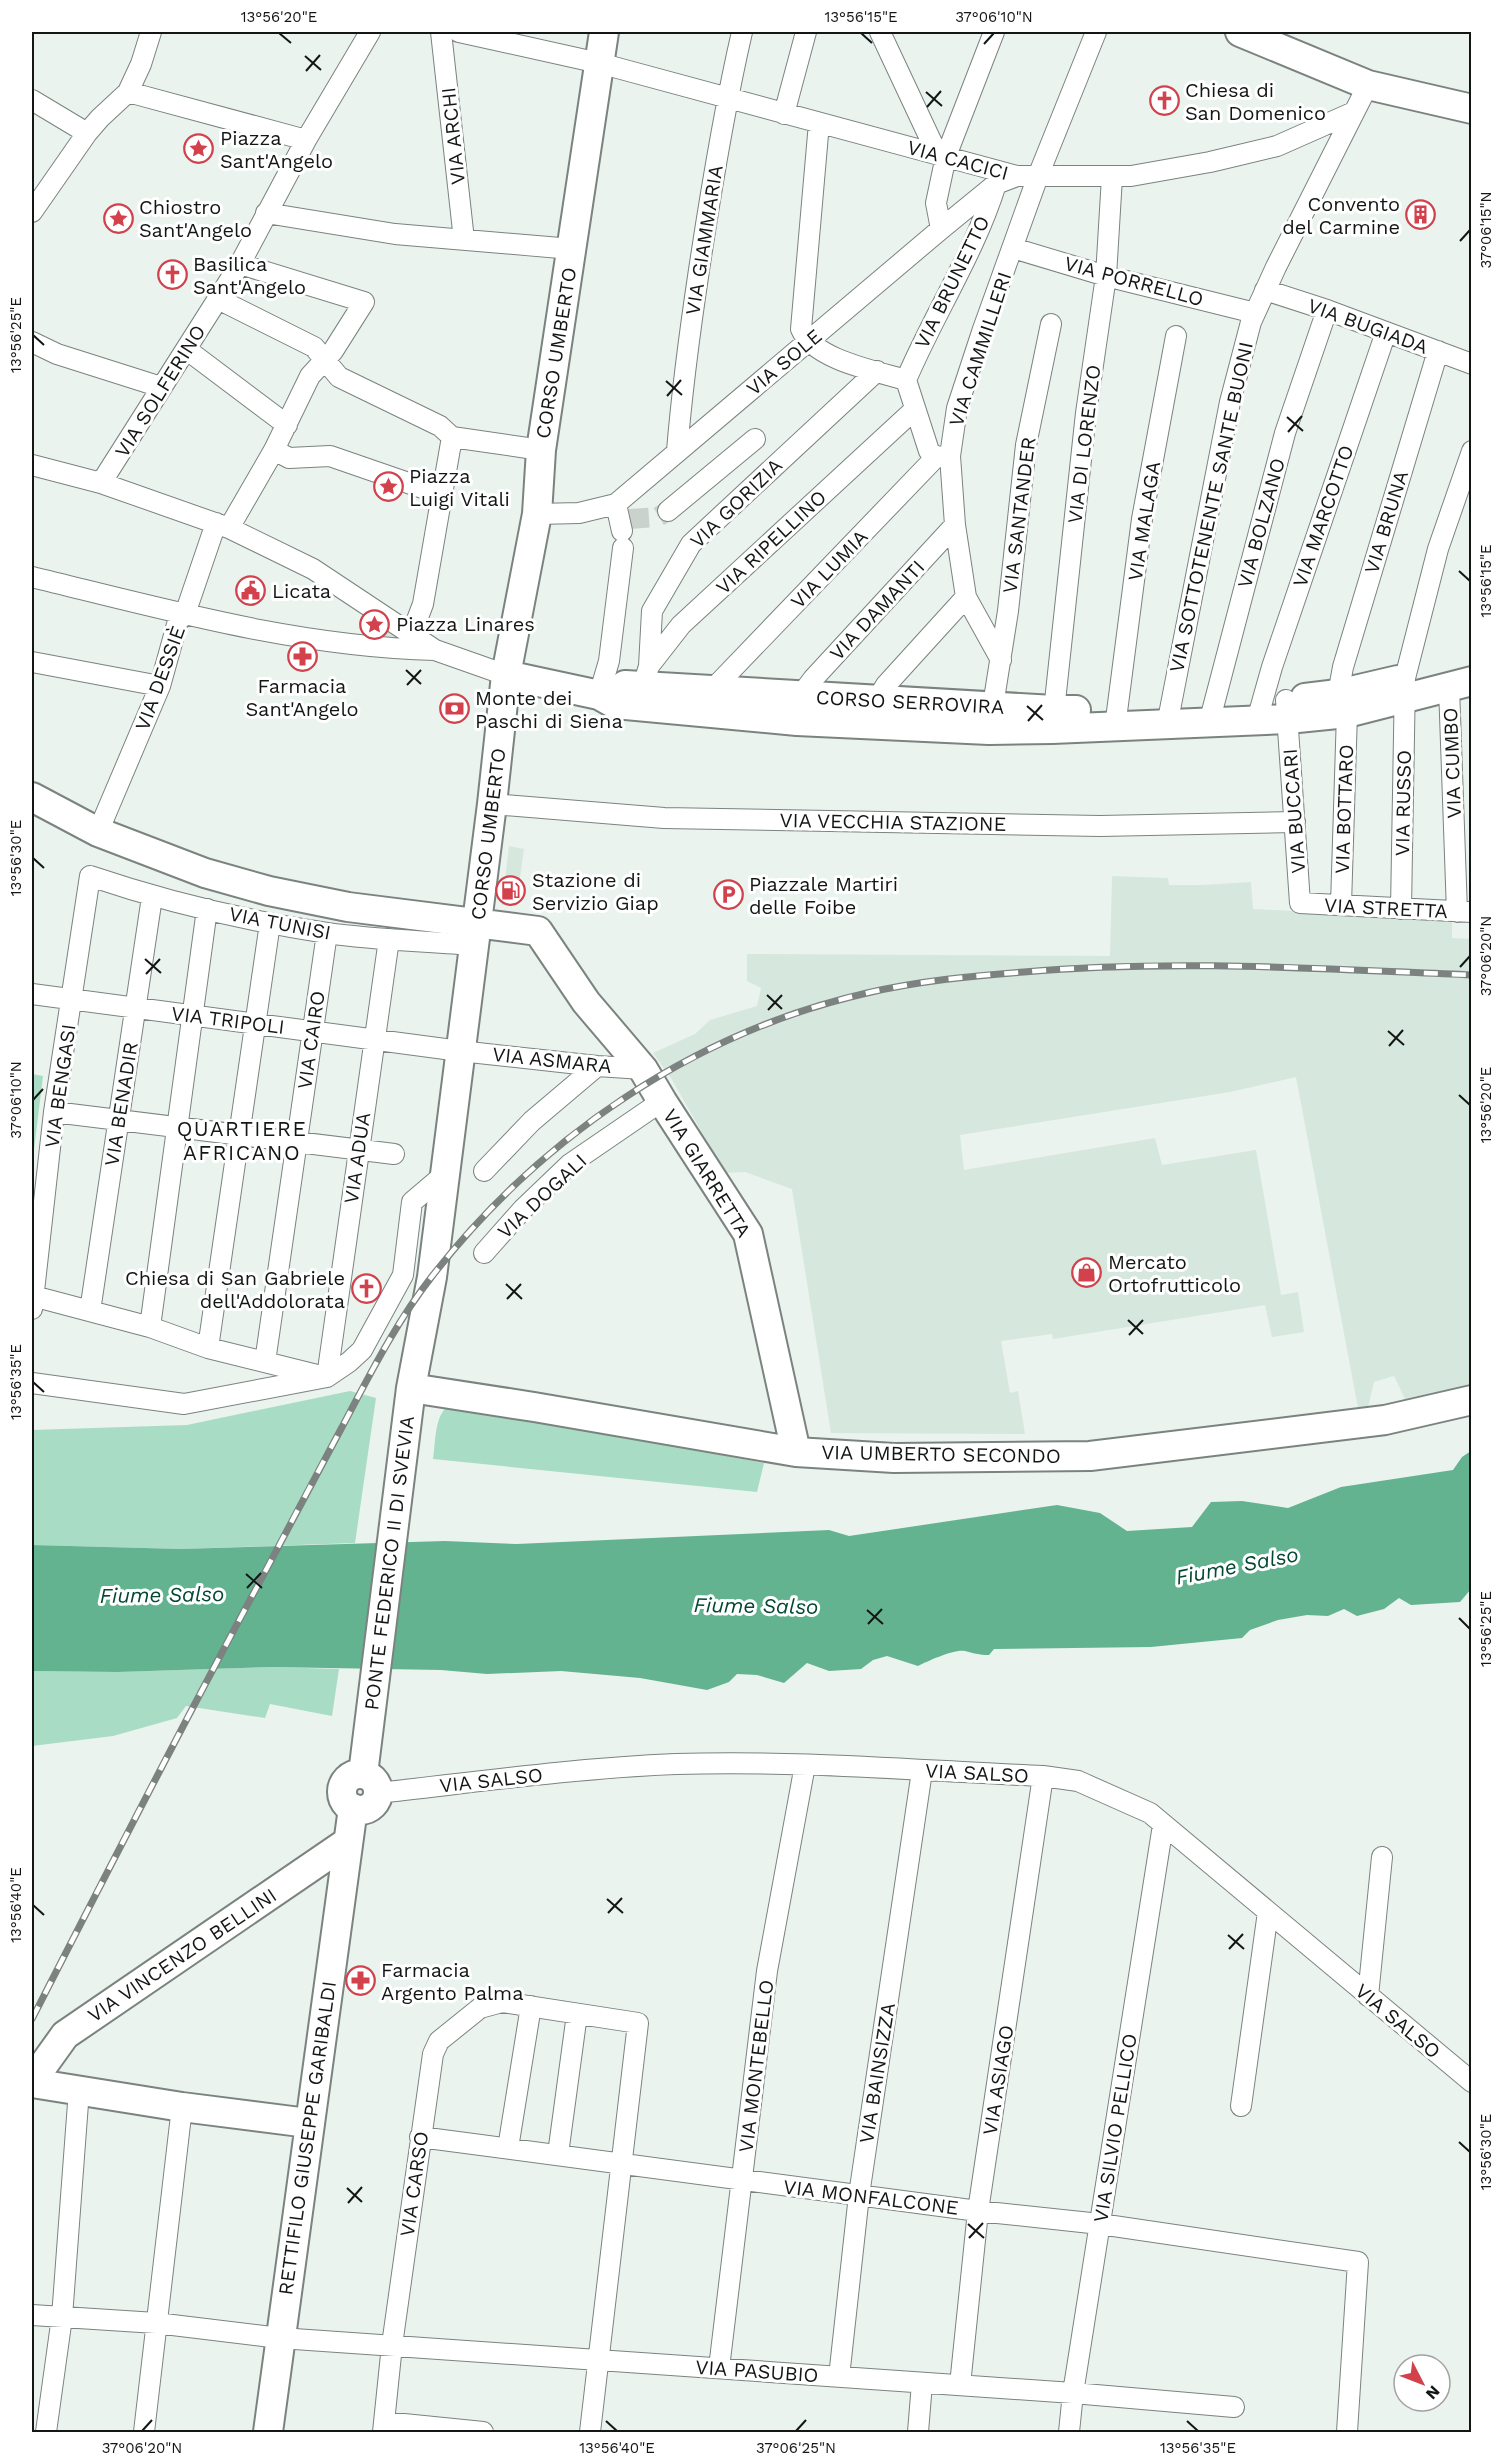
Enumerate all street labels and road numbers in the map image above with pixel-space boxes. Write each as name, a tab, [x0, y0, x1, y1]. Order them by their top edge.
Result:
street label: VIA ARCHI	[436, 86, 470, 186]
street label: VIA CACICI	[905, 135, 1011, 185]
street label: VIA GIAMMARIA	[680, 163, 728, 317]
street label: VIA BRUNETTO	[909, 212, 995, 352]
street label: VIA PORRELLO	[1062, 251, 1206, 311]
street label: CORSO UMBERTO	[531, 266, 581, 440]
street label: VIA CAMMILLERI	[944, 269, 1016, 429]
street label: VIA BUGIADA	[1305, 293, 1431, 359]
street label: VIA SOLFERINO	[110, 320, 210, 462]
street label: VIA SOLE	[742, 324, 826, 400]
street label: VIA SOTTOTENENTE SANTE BUONI	[1164, 340, 1258, 674]
street label: VIA DI LORENZO	[1062, 363, 1106, 525]
street label: VIA SANTANDER	[998, 435, 1040, 595]
street label: VIA MARCOTTO	[1287, 442, 1359, 590]
street label: VIA GORIZIA	[685, 453, 787, 553]
street label: VIA BOLZANO	[1232, 455, 1290, 591]
street label: VIA MALAGA	[1123, 459, 1165, 583]
street label: VIA BRUNA	[1359, 468, 1413, 576]
street label: VIA RIPELLINO	[711, 485, 831, 599]
street label: VIA LUMIA	[786, 525, 872, 613]
street label: VIA DAMANTI	[824, 555, 930, 665]
street label: VIA DESSIÈ	[130, 622, 190, 734]
street label: CORSO SERROVIRA	[815, 685, 1005, 719]
street label: VIA CUMBO	[1438, 707, 1466, 819]
street label: VIA BOTTARO	[1330, 744, 1358, 874]
street label: CORSO UMBERTO	[466, 747, 510, 921]
street label: VIA BUCCARI	[1278, 748, 1310, 874]
street label: VIA RUSSO	[1390, 750, 1416, 856]
street label: VIA VECCHIA STAZIONE	[779, 808, 1007, 836]
street label: VIA STRETTA	[1323, 893, 1449, 923]
street label: VIA TUNISI	[227, 901, 333, 945]
street label: VIA CAIRO	[292, 989, 330, 1091]
street label: VIA TRIPOLI	[170, 1001, 286, 1039]
street label: VIA BENGASI	[39, 1023, 81, 1149]
street label: VIA BENADIR	[99, 1040, 143, 1168]
street label: VIA ASMARA	[491, 1042, 613, 1078]
street label: VIA GIARRETTA	[658, 1104, 756, 1242]
street label: VIA ADUA	[339, 1111, 375, 1205]
street label: VIA DOGALI	[492, 1149, 592, 1243]
street label: PONTE FEDERICO II DI SVEVIA	[359, 1414, 419, 1712]
street label: VIA UMBERTO SECONDO	[821, 1440, 1061, 1468]
street label: VIA SALSO	[925, 1758, 1029, 1788]
street label: VIA SALSO	[438, 1763, 544, 1797]
street label: VIA VINCENZO BELLINI	[83, 1883, 281, 2027]
street label: VIA MONTEBELLO	[733, 1978, 779, 2154]
street label: VIA SALSO	[1351, 1978, 1445, 2064]
street label: RETTIFILO GIUSEPPE GARIBALDI	[273, 1979, 341, 2297]
street label: VIA BAINSIZZA	[854, 2001, 900, 2145]
street label: VIA ASIAGO	[977, 2023, 1019, 2137]
street label: VIA SILVIO PELLICO	[1088, 2032, 1142, 2224]
street label: VIA CARSO	[395, 2130, 433, 2238]
street label: VIA MONFALCONE	[782, 2174, 960, 2220]
street label: VIA PASUBIO	[695, 2355, 819, 2387]

